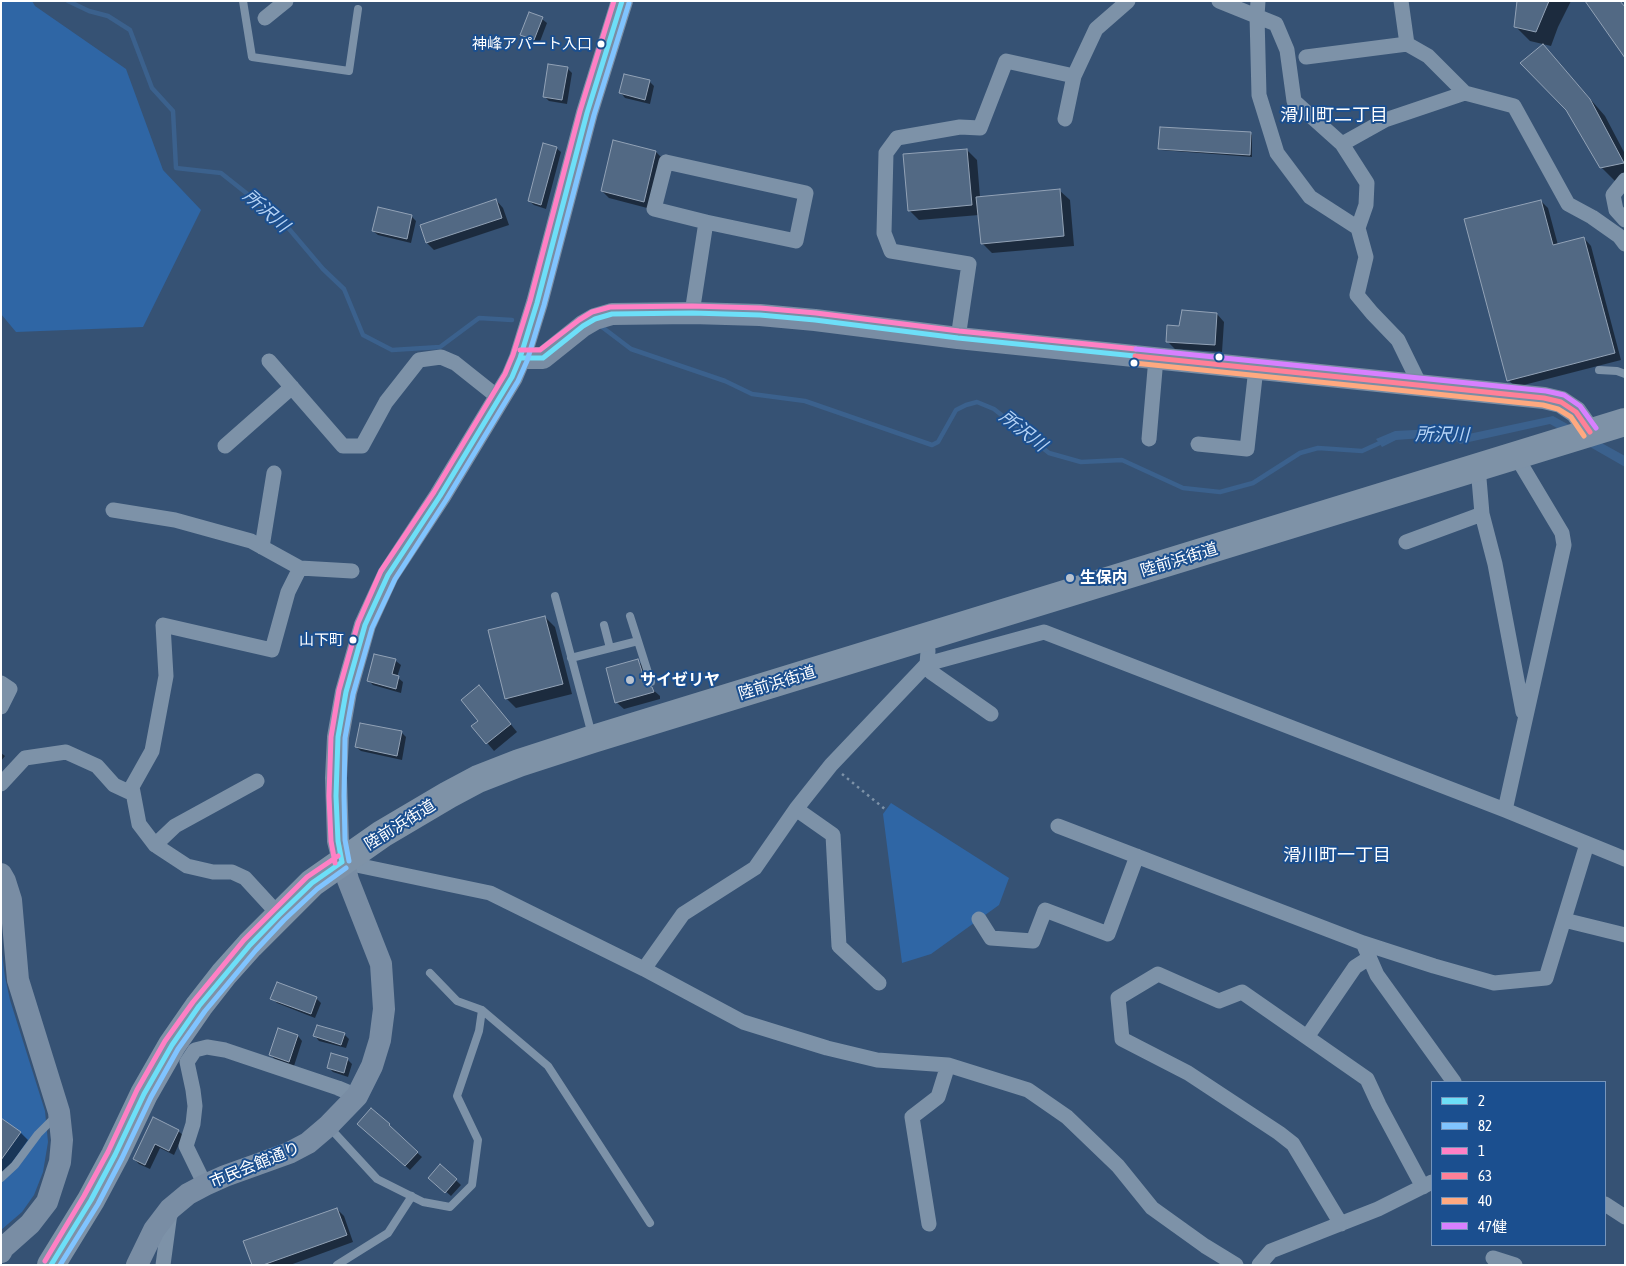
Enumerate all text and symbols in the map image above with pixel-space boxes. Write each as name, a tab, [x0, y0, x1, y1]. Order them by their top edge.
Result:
place label: 神峰アパート入口	[472, 35, 592, 53]
marker: 神峰アパート入口	[596, 39, 606, 49]
district label: 滑川町二丁目	[1280, 104, 1388, 126]
water label: 所沢川	[239, 185, 293, 237]
unlabelled marker	[1214, 352, 1224, 362]
unlabelled marker	[1129, 358, 1139, 368]
water label: 所沢川	[995, 406, 1051, 456]
water label: 所沢川	[1415, 424, 1469, 446]
street label: 陸前浜街道	[1138, 539, 1220, 581]
place label: 生保内	[1080, 568, 1128, 588]
marker: 生保内	[1064, 572, 1076, 584]
place label: 山下町	[299, 631, 344, 649]
marker: 山下町	[348, 635, 358, 645]
street label: 陸前浜街道	[736, 662, 818, 704]
place label: サイゼリヤ	[640, 670, 720, 690]
marker: サイゼリヤ	[624, 674, 636, 686]
street label: 陸前浜街道	[361, 796, 439, 854]
district label: 滑川町一丁目	[1283, 844, 1391, 866]
legend	[1431, 1081, 1606, 1246]
text: 2	[1478, 1092, 1485, 1109]
text: 82	[1478, 1117, 1492, 1134]
street label: 市民会館通り	[207, 1138, 303, 1192]
text: 1	[1478, 1142, 1485, 1159]
text: 63	[1478, 1167, 1492, 1184]
text: 40	[1478, 1192, 1492, 1209]
text: 47健	[1478, 1218, 1507, 1235]

